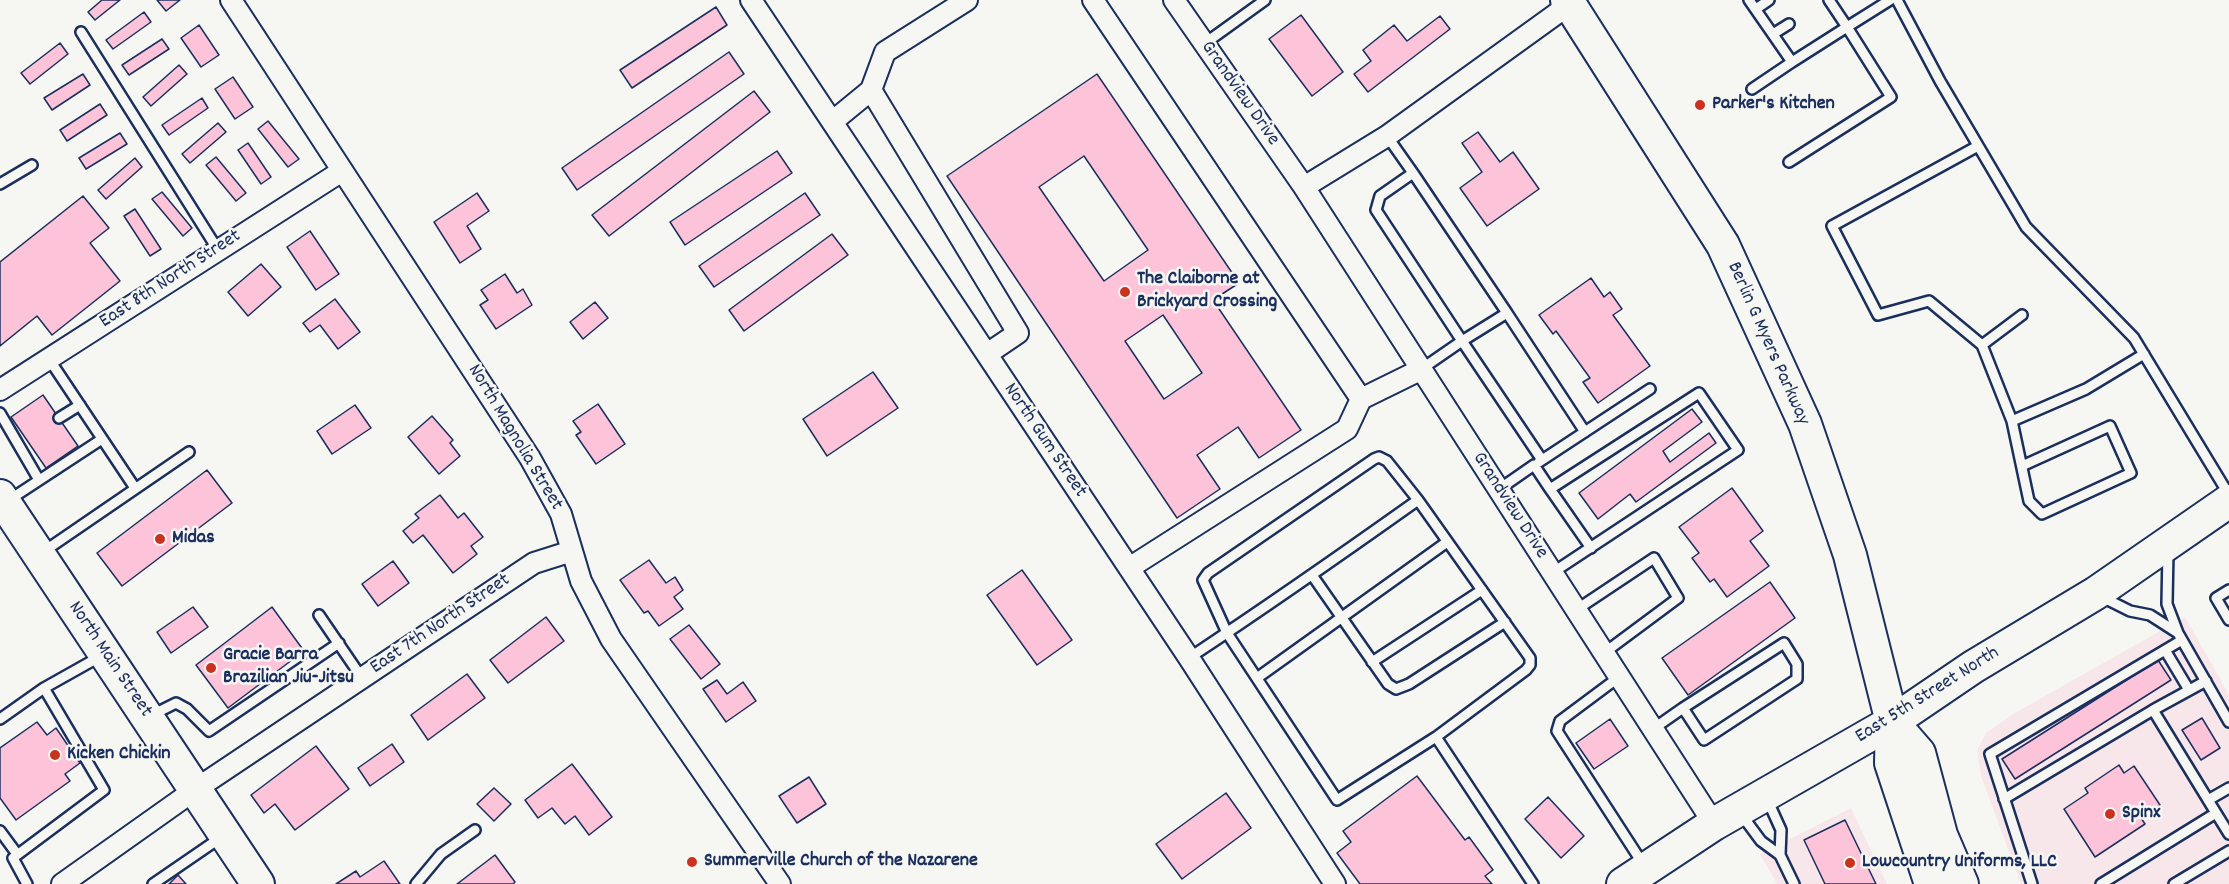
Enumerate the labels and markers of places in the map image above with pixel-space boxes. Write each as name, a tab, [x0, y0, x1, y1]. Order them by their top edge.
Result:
place label: Parker's Kitchen	[1712, 93, 1835, 117]
marker: Parker's Kitchen	[1693, 98, 1707, 112]
place label: The Claiborne at Brickyard Crossing	[1137, 268, 1277, 315]
marker: The Claiborne at Brickyard Crossing	[1118, 285, 1132, 299]
place label: Midas	[172, 527, 215, 551]
marker: Midas	[153, 532, 167, 546]
place label: Gracie Barra Brazilian Jiu-Jitsu	[223, 644, 354, 691]
marker: Gracie Barra Brazilian Jiu-Jitsu	[204, 661, 218, 675]
place label: Kicken Chickin	[67, 743, 171, 767]
marker: Kicken Chickin	[48, 748, 62, 762]
place label: Spinx	[2122, 802, 2160, 826]
marker: Spinx	[2103, 807, 2117, 821]
place label: Summerville Church of the Nazarene	[704, 850, 978, 874]
place label: Lowcountry Uniforms, LLC	[1862, 851, 2057, 875]
marker: Summerville Church of the Nazarene	[685, 855, 699, 869]
marker: Lowcountry Uniforms, LLC	[1843, 856, 1857, 870]

